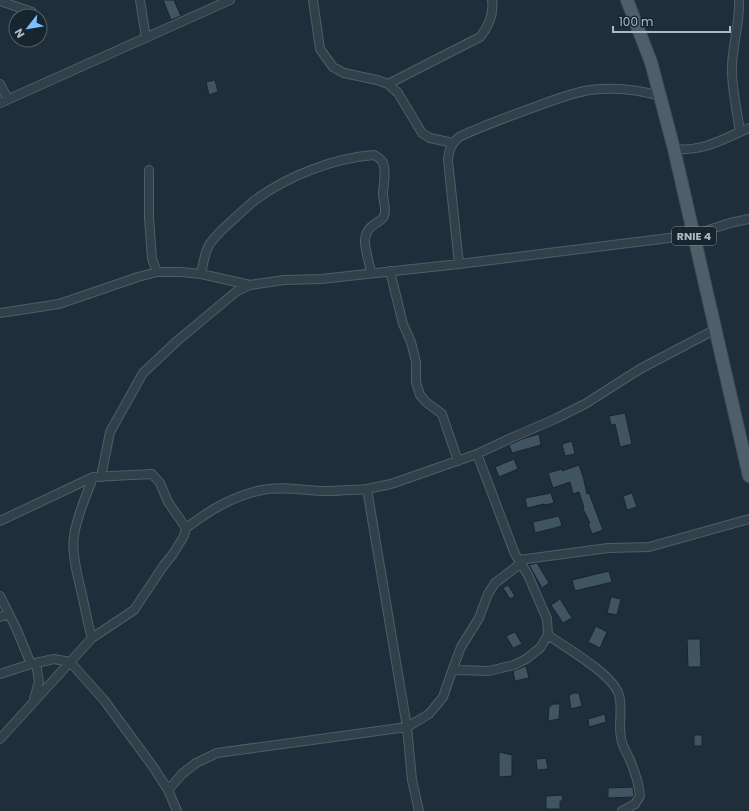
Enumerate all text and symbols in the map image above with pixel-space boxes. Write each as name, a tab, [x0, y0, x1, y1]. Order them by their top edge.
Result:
north arrow	[8, 8, 48, 48]
scale bar	[613, 8, 730, 34]
text: 100 m	[619, 13, 653, 30]
text: N	[10, 25, 28, 41]
road number: RNIE 4	[672, 227, 716, 245]

